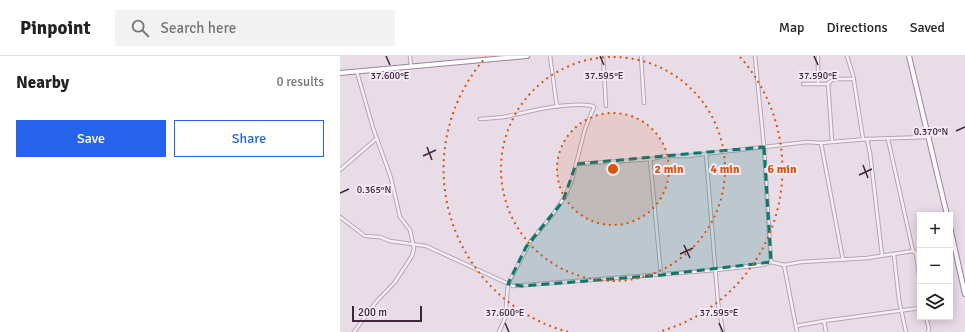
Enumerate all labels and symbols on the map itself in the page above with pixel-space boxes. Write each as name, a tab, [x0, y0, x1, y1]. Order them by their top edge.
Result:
text: 37.600°E	[371, 70, 410, 82]
text: 37.595°E	[585, 70, 624, 82]
text: 37.590°E	[799, 70, 838, 82]
text: 0.370°N	[914, 126, 948, 138]
centre of rings	[606, 162, 620, 176]
text: 2 min	[655, 162, 684, 177]
text: 4 min	[711, 162, 740, 177]
text: 6 min	[768, 162, 797, 177]
text: 0.365°N	[357, 184, 391, 196]
scale bar	[352, 304, 422, 323]
text: 37.600°E	[486, 307, 525, 319]
text: 37.595°E	[700, 307, 739, 319]

